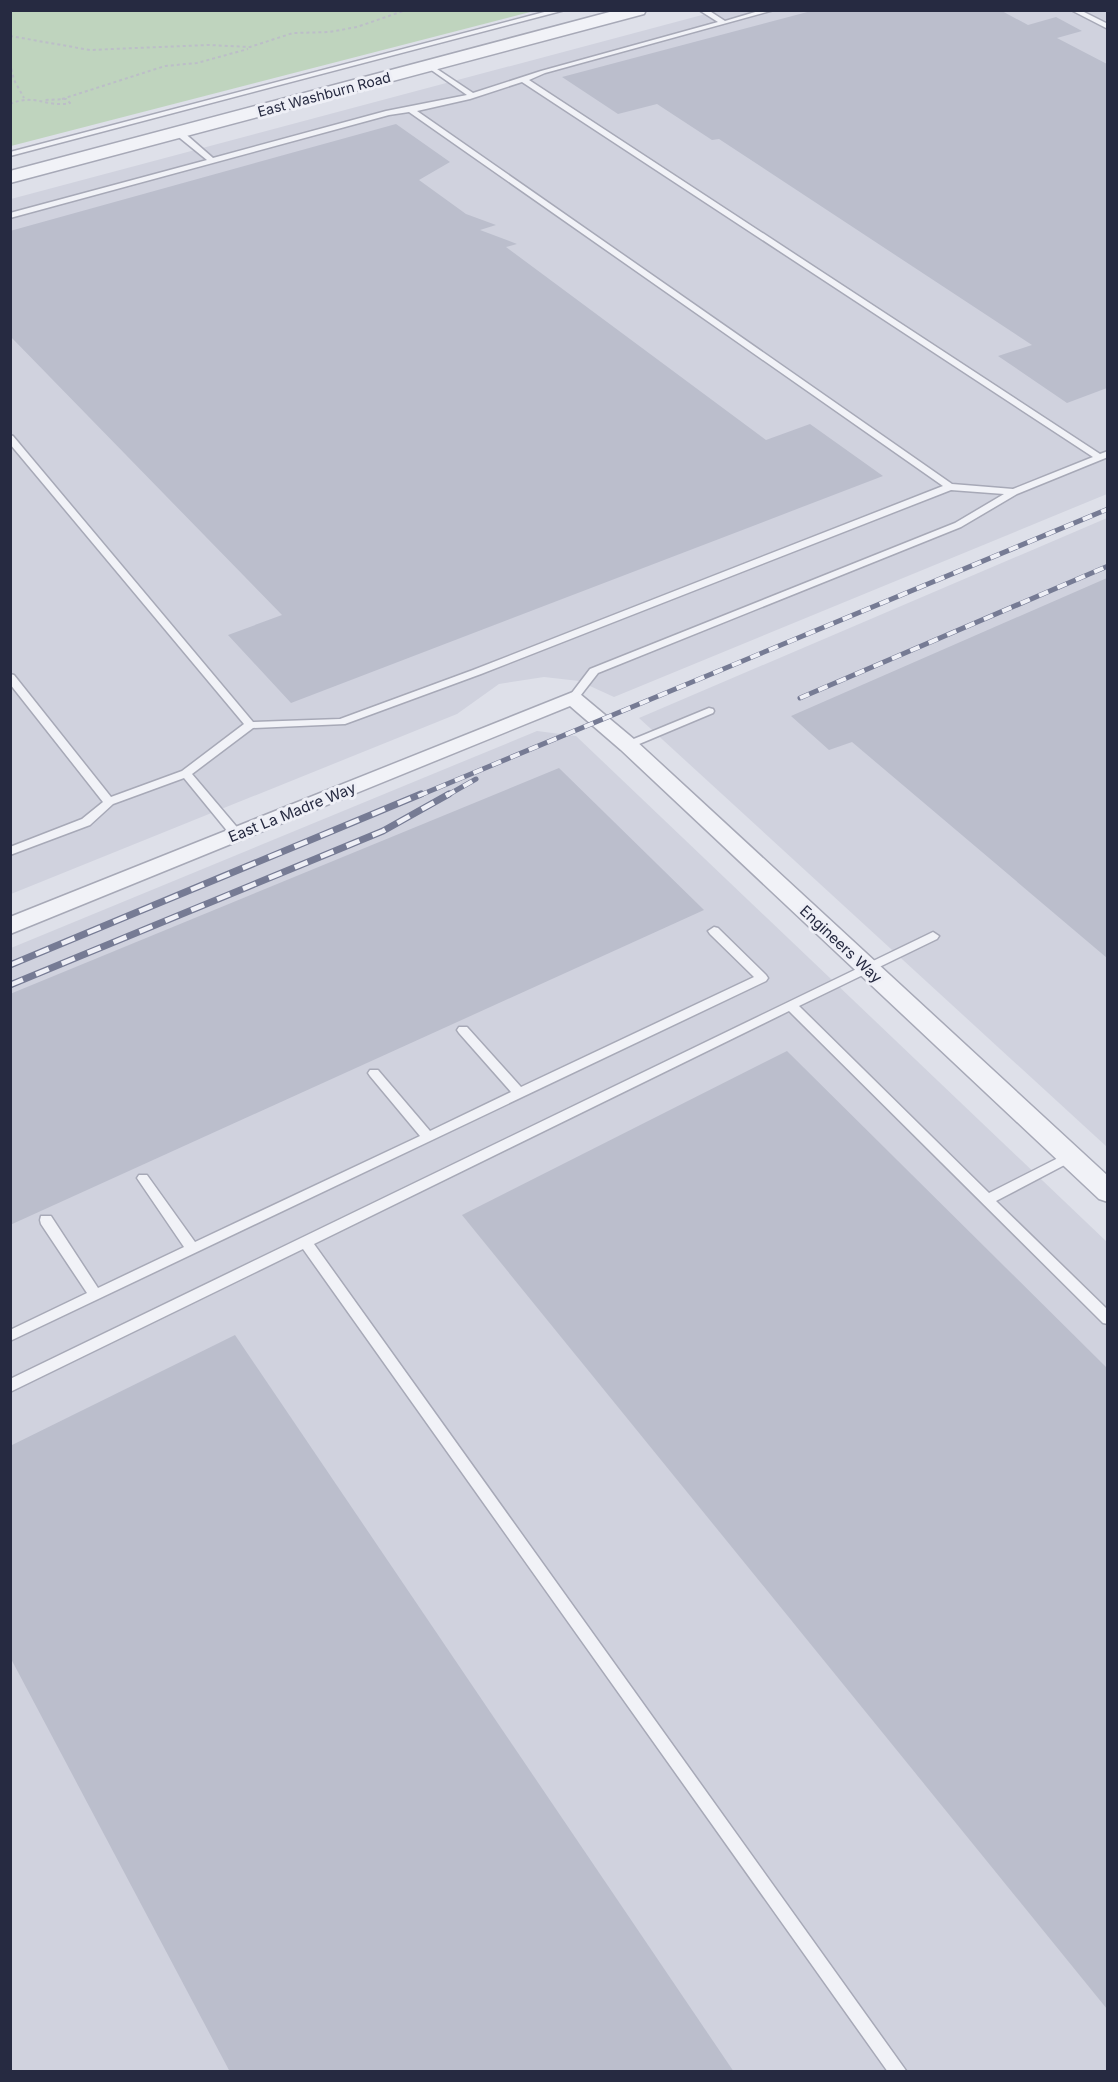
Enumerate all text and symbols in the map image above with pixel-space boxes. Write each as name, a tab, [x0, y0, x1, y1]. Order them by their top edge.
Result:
street label: East Washburn Road	[256, 68, 392, 120]
street label: East La Madre Way	[225, 778, 359, 846]
street label: Engineers Way	[796, 901, 886, 987]

